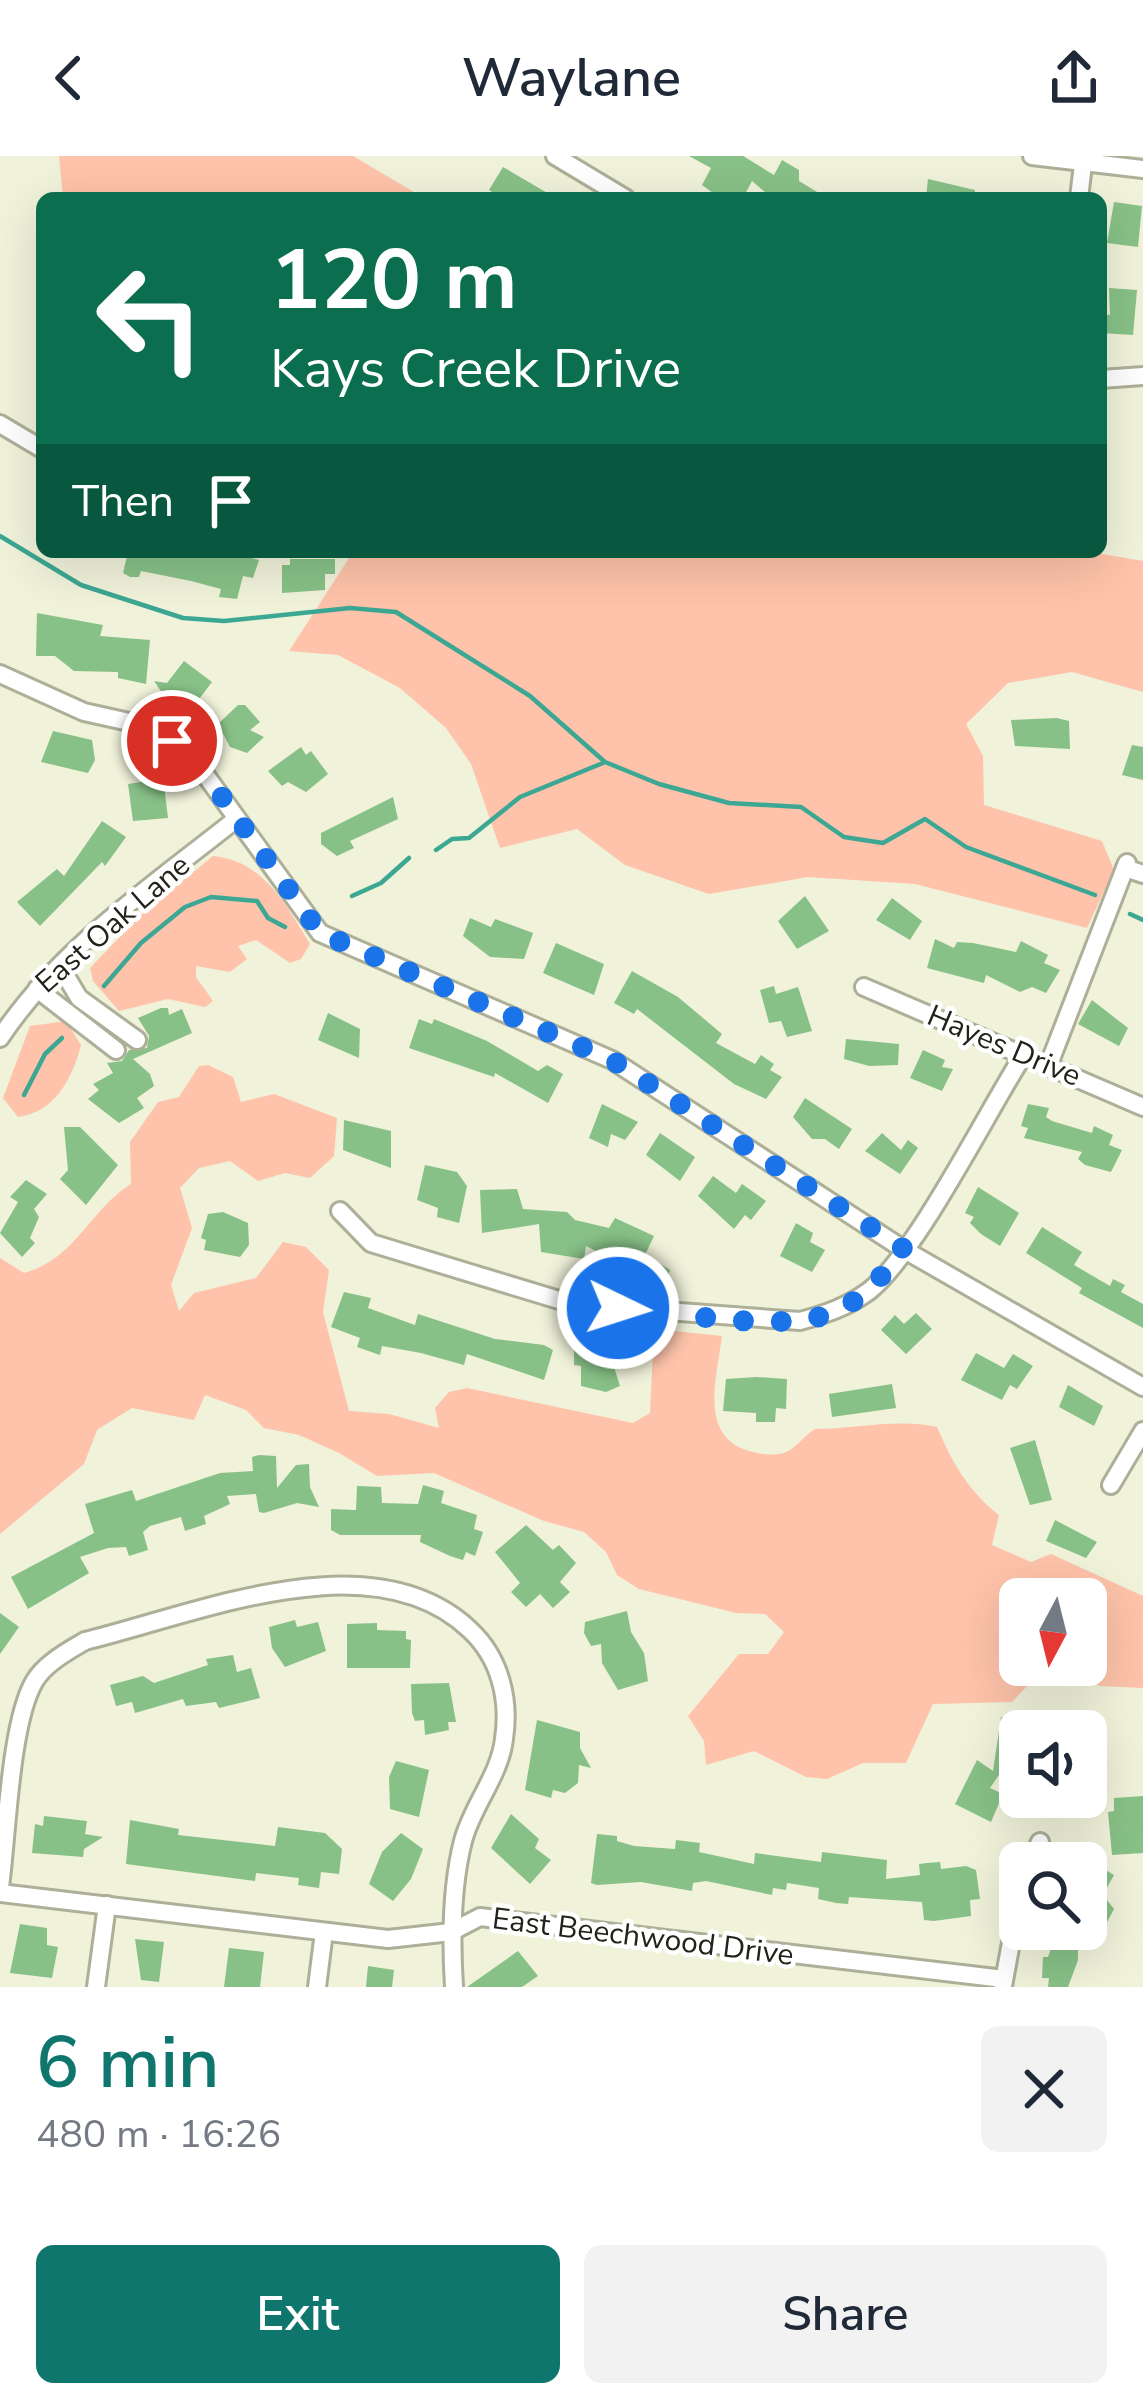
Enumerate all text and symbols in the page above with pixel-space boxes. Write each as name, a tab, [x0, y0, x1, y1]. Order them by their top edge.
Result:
text: Waylane	[462, 41, 681, 115]
icon: back	[36, 45, 102, 111]
icon: share	[1041, 45, 1107, 111]
text: 120 m	[270, 223, 518, 338]
icon: left	[72, 240, 228, 396]
text: Kays Creek Drive	[270, 332, 681, 406]
icon: arrive	[198, 468, 264, 534]
text: Then	[72, 471, 174, 532]
pin	[121, 690, 223, 792]
icon: arrive	[139, 708, 205, 774]
street label: East Oak Lane	[27, 845, 199, 1003]
street label: Hayes Drive	[921, 995, 1087, 1097]
position arrow	[555, 1245, 681, 1371]
north arrow	[999, 1578, 1107, 1686]
map controls	[999, 1578, 1107, 1950]
button: sound	[999, 1710, 1107, 1818]
button: search	[999, 1842, 1107, 1950]
street label: East Beechwood Drive	[490, 1898, 796, 1976]
text: 6 min	[36, 2014, 219, 2112]
button: close	[981, 2026, 1107, 2152]
text: 480 m · 16:26	[36, 2108, 281, 2161]
button: Exit	[36, 2245, 560, 2383]
button: Share	[584, 2245, 1107, 2383]

